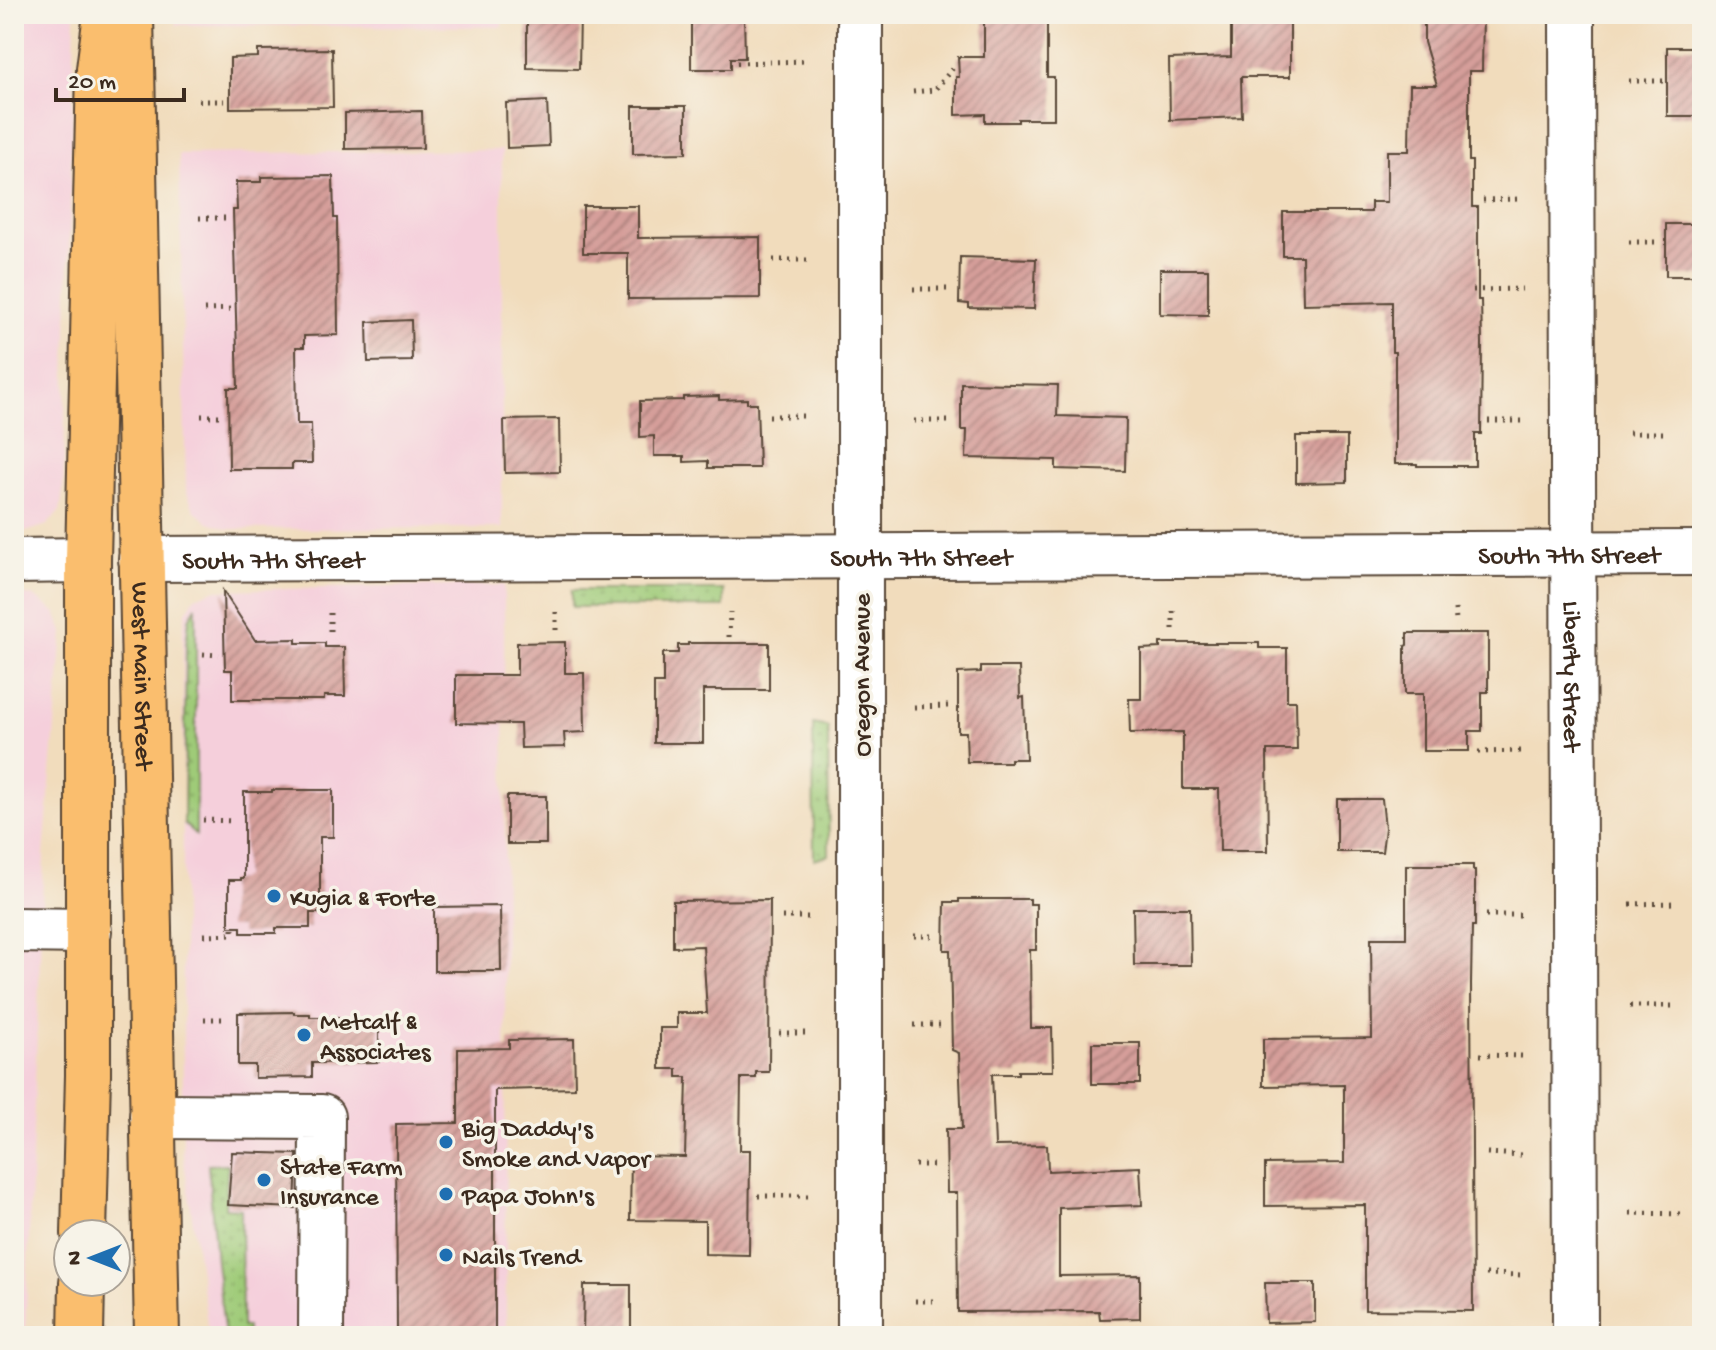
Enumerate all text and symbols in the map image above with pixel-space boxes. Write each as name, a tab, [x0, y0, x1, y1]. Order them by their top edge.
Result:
scale bar	[56, 52, 184, 102]
text: 20 m	[68, 69, 116, 98]
street label: South 7th Street	[1478, 542, 1663, 574]
street label: South 7th Street	[830, 545, 1015, 576]
street label: South 7th Street	[182, 547, 367, 579]
street label: West Main Street	[122, 582, 157, 773]
street label: Oregon Avenue	[849, 593, 880, 757]
street label: Liberty Street	[1553, 601, 1585, 754]
place label: Kugia & Forte	[290, 885, 436, 916]
marker: Kugia & Forte	[265, 887, 283, 905]
place label: Metcalf & Associates	[320, 1009, 432, 1070]
marker: Metcalf & Associates	[295, 1026, 313, 1044]
place label: Big Daddy's Smoke and Vapor	[461, 1116, 653, 1177]
marker: Big Daddy's Smoke and Vapor	[437, 1133, 455, 1151]
place label: State Farm Insurance	[280, 1154, 403, 1215]
marker: State Farm Insurance	[255, 1171, 273, 1189]
place label: Papa John's	[461, 1183, 595, 1214]
marker: Papa John's	[437, 1185, 455, 1203]
north arrow	[52, 1218, 132, 1298]
place label: Nails Trend	[462, 1244, 582, 1275]
marker: Nails Trend	[437, 1246, 455, 1264]
text: N	[63, 1251, 89, 1265]

